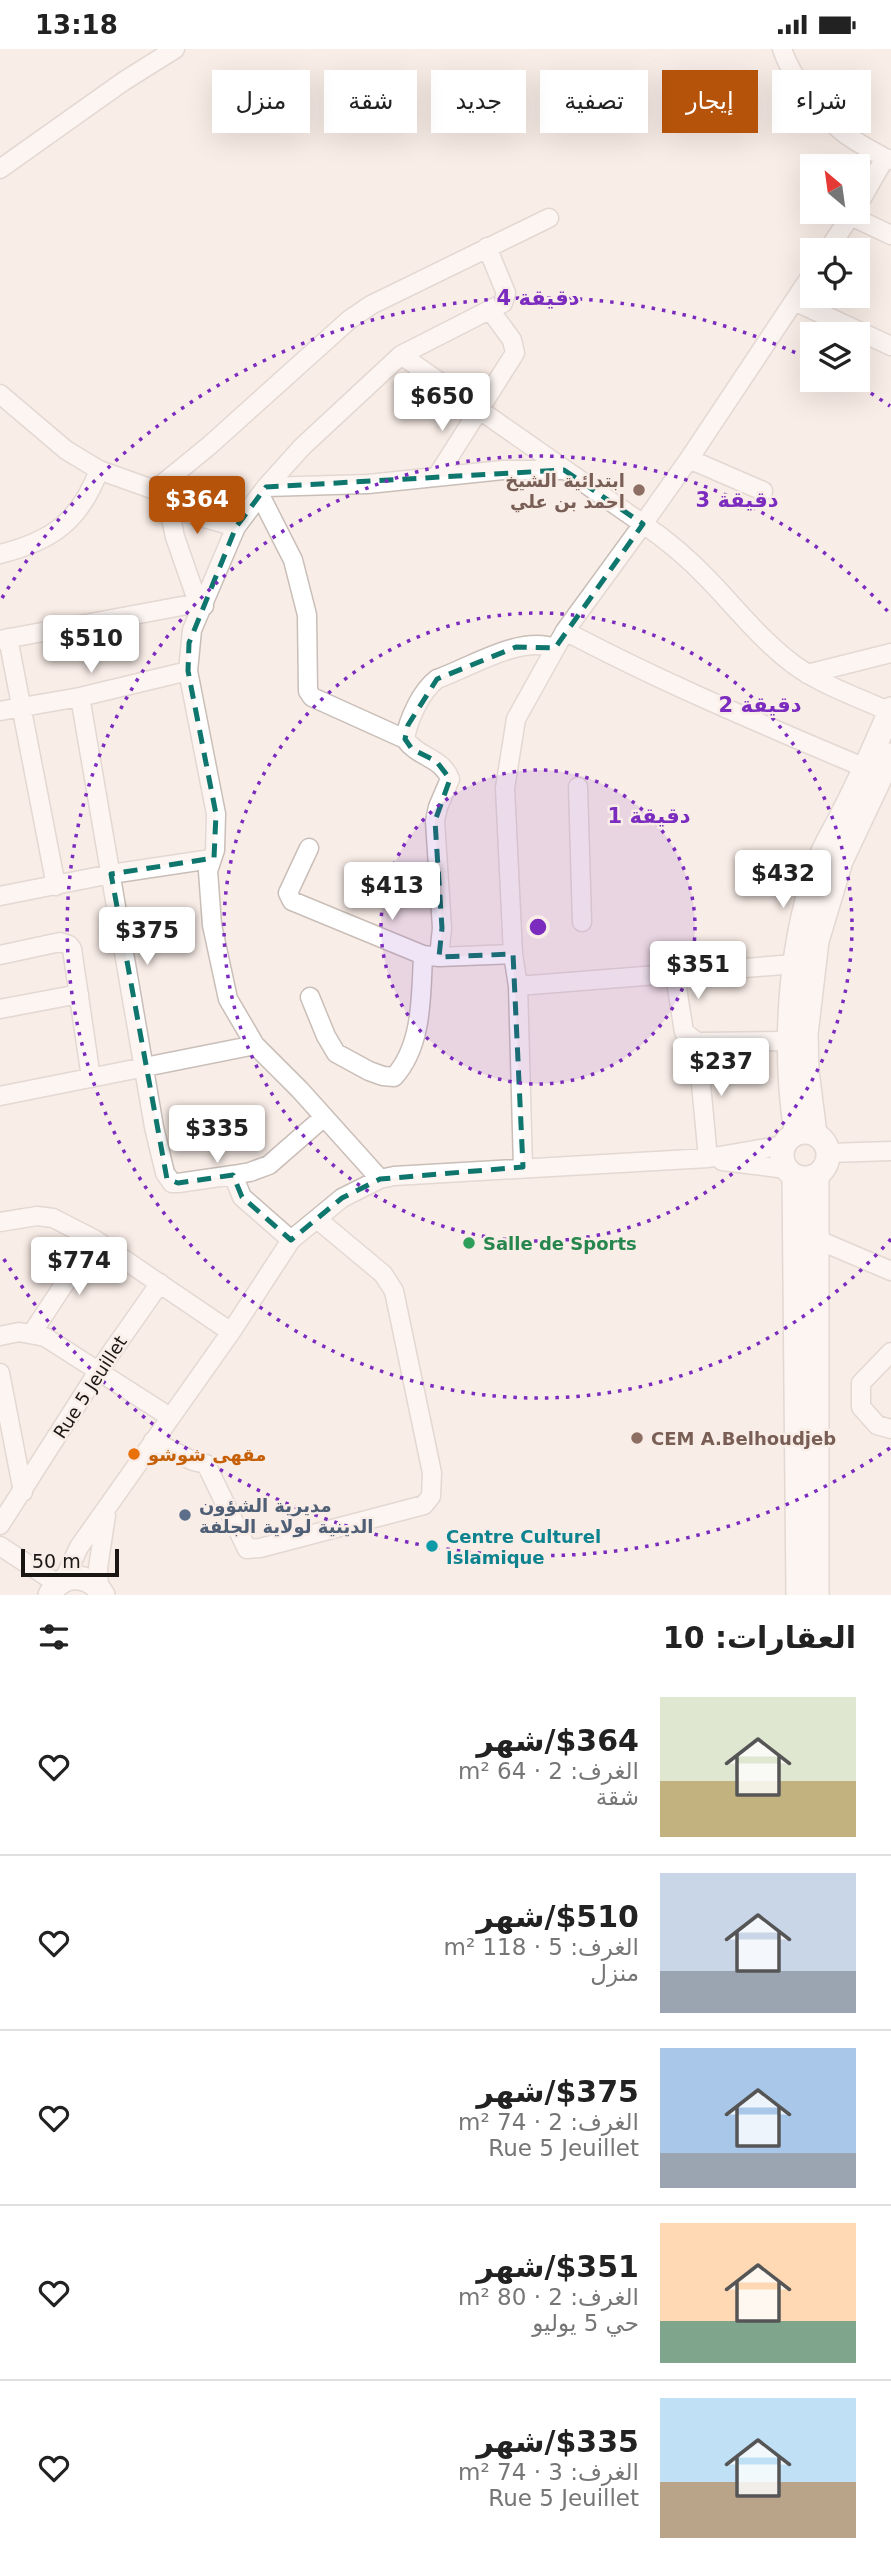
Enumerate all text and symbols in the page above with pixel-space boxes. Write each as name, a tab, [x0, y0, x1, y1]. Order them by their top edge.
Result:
text: 13:18	[35, 10, 118, 40]
chip: منزل	[212, 70, 310, 133]
chip: شقة	[324, 70, 417, 133]
chip: جديد	[431, 70, 526, 133]
chip: تصفية	[540, 70, 648, 133]
chip: إيجار	[662, 70, 758, 133]
chip: شراء	[772, 70, 871, 133]
north arrow	[800, 154, 870, 224]
map controls	[800, 154, 870, 392]
button: locate	[800, 238, 870, 308]
text: 4 دقيقة	[497, 286, 580, 310]
button: layers	[800, 322, 870, 392]
pin: $650	[401, 373, 483, 433]
text: $650	[410, 383, 474, 409]
place label: ابتدائية الشيخ احمد بن علي	[505, 470, 625, 513]
pin: $364	[156, 477, 238, 536]
marker: ابتدائية الشيخ احمد بن علي	[631, 482, 647, 498]
text: $364	[165, 486, 229, 512]
text: 3 دقيقة	[696, 488, 779, 512]
pin: $510	[50, 615, 132, 675]
text: $510	[59, 625, 123, 651]
text: 2 دقيقة	[719, 693, 802, 717]
text: 1 دقيقة	[608, 804, 691, 828]
pin: $432	[742, 851, 824, 910]
text: $432	[751, 860, 815, 886]
pin: $413	[351, 863, 433, 922]
text: $413	[360, 872, 424, 898]
pin: $375	[106, 907, 188, 967]
centre of rings	[526, 915, 550, 939]
text: $375	[115, 917, 179, 943]
pin: $351	[657, 941, 739, 1001]
text: $351	[666, 951, 730, 977]
pin: $237	[680, 1039, 762, 1098]
text: $237	[689, 1048, 753, 1074]
pin: $335	[176, 1105, 258, 1165]
text: $335	[185, 1115, 249, 1141]
place label: Salle de Sports	[483, 1233, 637, 1254]
marker: Salle de Sports	[461, 1235, 477, 1251]
pin: $774	[38, 1237, 120, 1297]
text: $774	[47, 1247, 111, 1273]
street label: Rue 5 Jeuillet	[49, 1332, 131, 1442]
place label: CEM A.Belhoudjeb	[651, 1428, 836, 1449]
marker: CEM A.Belhoudjeb	[629, 1430, 645, 1446]
place label: مقهى شوشو	[147, 1444, 266, 1466]
marker: مقهى شوشو	[126, 1446, 142, 1462]
place label: مديرية الشؤون الدينية لولاية الجلفة	[199, 1495, 373, 1538]
marker: مديرية الشؤون الدينية لولاية الجلفة	[177, 1507, 193, 1523]
place label: Centre Culturel Islamique	[446, 1526, 601, 1568]
marker: Centre Culturel Islamique	[424, 1538, 440, 1554]
scale bar	[21, 1546, 119, 1578]
text: 50 m	[32, 1550, 81, 1572]
icon: filters	[35, 1618, 73, 1656]
text: العقارات: 10	[663, 1620, 856, 1655]
text: $364/شهر	[477, 1723, 639, 1758]
icon: home	[716, 1725, 800, 1809]
icon: heart	[35, 1748, 73, 1786]
text: الغرف: 2 · 64 m²	[458, 1758, 639, 1784]
text: شقة	[596, 1784, 639, 1810]
text: $510/شهر	[477, 1899, 639, 1934]
icon: home	[716, 1901, 800, 1985]
icon: heart	[35, 1924, 73, 1962]
text: الغرف: 5 · 118 m²	[443, 1934, 639, 1960]
text: منزل	[590, 1960, 639, 1986]
text: $375/شهر	[477, 2074, 639, 2109]
icon: home	[716, 2076, 800, 2160]
icon: heart	[35, 2099, 73, 2137]
text: الغرف: 2 · 74 m²	[458, 2109, 639, 2135]
text: Rue 5 Jeuillet	[488, 2135, 639, 2161]
text: $351/شهر	[477, 2249, 639, 2284]
icon: home	[716, 2251, 800, 2335]
icon: heart	[35, 2274, 73, 2312]
text: الغرف: 2 · 80 m²	[458, 2284, 639, 2310]
text: حي 5 يوليو	[532, 2310, 639, 2336]
text: $335/شهر	[477, 2424, 639, 2459]
icon: home	[716, 2426, 800, 2510]
icon: heart	[35, 2449, 73, 2487]
text: الغرف: 3 · 74 m²	[458, 2459, 639, 2485]
text: Rue 5 Jeuillet	[488, 2485, 639, 2511]

